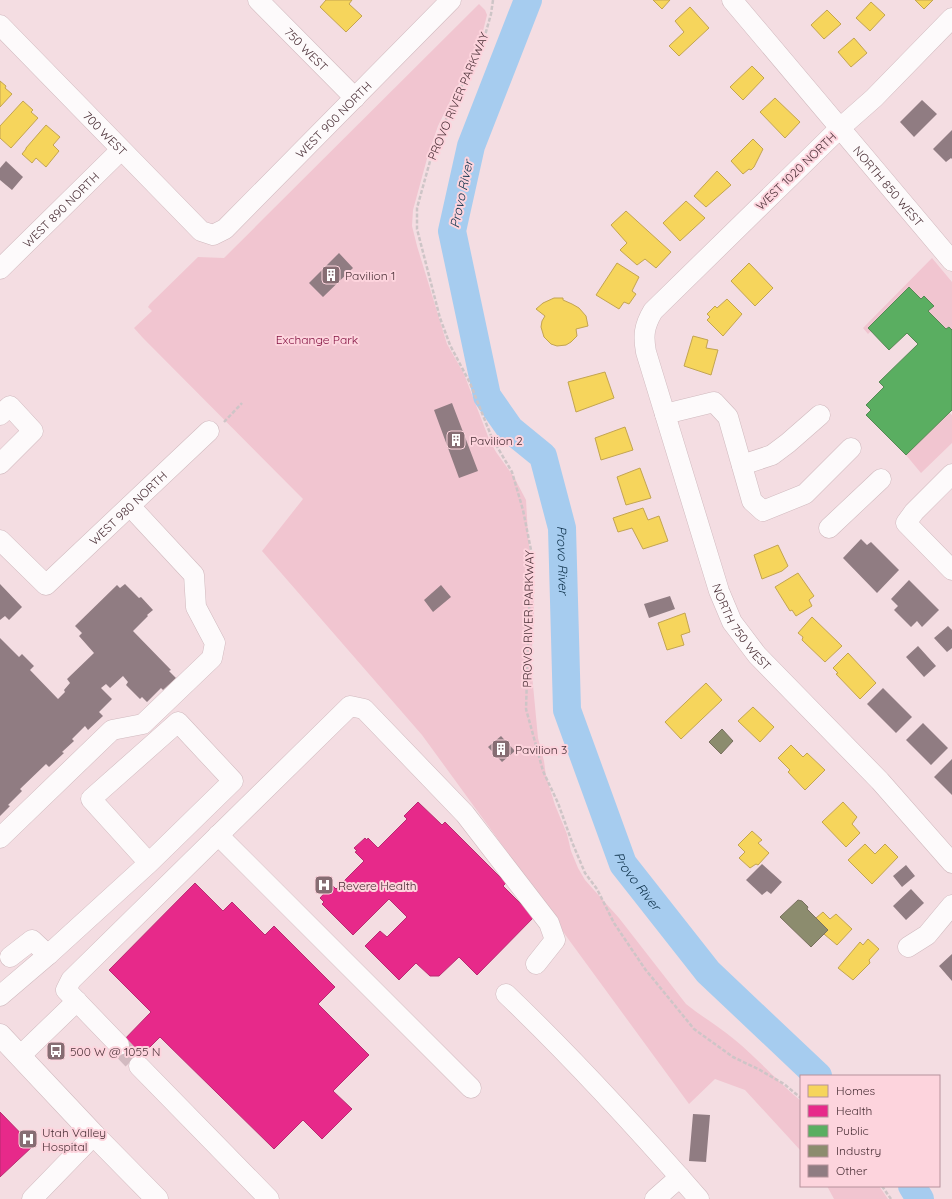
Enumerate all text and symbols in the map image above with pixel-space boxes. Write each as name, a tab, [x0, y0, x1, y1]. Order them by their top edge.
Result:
street label: 750 WEST	[282, 24, 331, 74]
street label: PROVO RIVER PARKWAY	[424, 30, 492, 162]
street label: WEST 900 NORTH	[292, 78, 374, 161]
street label: 700 WEST	[80, 108, 130, 158]
street label: WEST 1020 NORTH	[753, 129, 839, 213]
street label: NORTH 850 WEST	[850, 142, 927, 229]
water label: Provo River	[446, 157, 476, 229]
street label: WEST 890 NORTH	[19, 169, 102, 250]
building icon: Pavilion 1	[320, 264, 342, 286]
place label: Pavilion 1	[345, 268, 395, 283]
park label: Exchange Park	[276, 332, 358, 347]
building icon: Pavilion 2	[445, 429, 467, 451]
place label: Pavilion 2	[470, 433, 523, 448]
street label: WEST 980 NORTH	[86, 467, 170, 548]
water label: Provo River	[554, 525, 572, 597]
street label: PROVO RIVER PARKWAY	[519, 550, 537, 688]
street label: NORTH 750 WEST	[710, 582, 775, 673]
building icon: Pavilion 3	[490, 738, 512, 760]
place label: Pavilion 3	[515, 742, 567, 757]
water label: Provo River	[611, 850, 666, 915]
hospital icon: Revere Health	[313, 874, 335, 896]
place label: Revere Health	[338, 878, 417, 893]
bus stop icon: 500 W @ 1055 N	[45, 1040, 67, 1062]
place label: 500 W @ 1055 N	[70, 1044, 161, 1059]
legend	[800, 1075, 940, 1187]
text: Homes	[836, 1083, 876, 1098]
text: Health	[836, 1103, 872, 1118]
text: Public	[836, 1123, 869, 1138]
place label: Utah Valley Hospital	[42, 1125, 106, 1154]
hospital icon: Utah Valley Hospital	[17, 1128, 39, 1150]
text: Industry	[836, 1143, 881, 1158]
text: Other	[836, 1163, 868, 1178]

